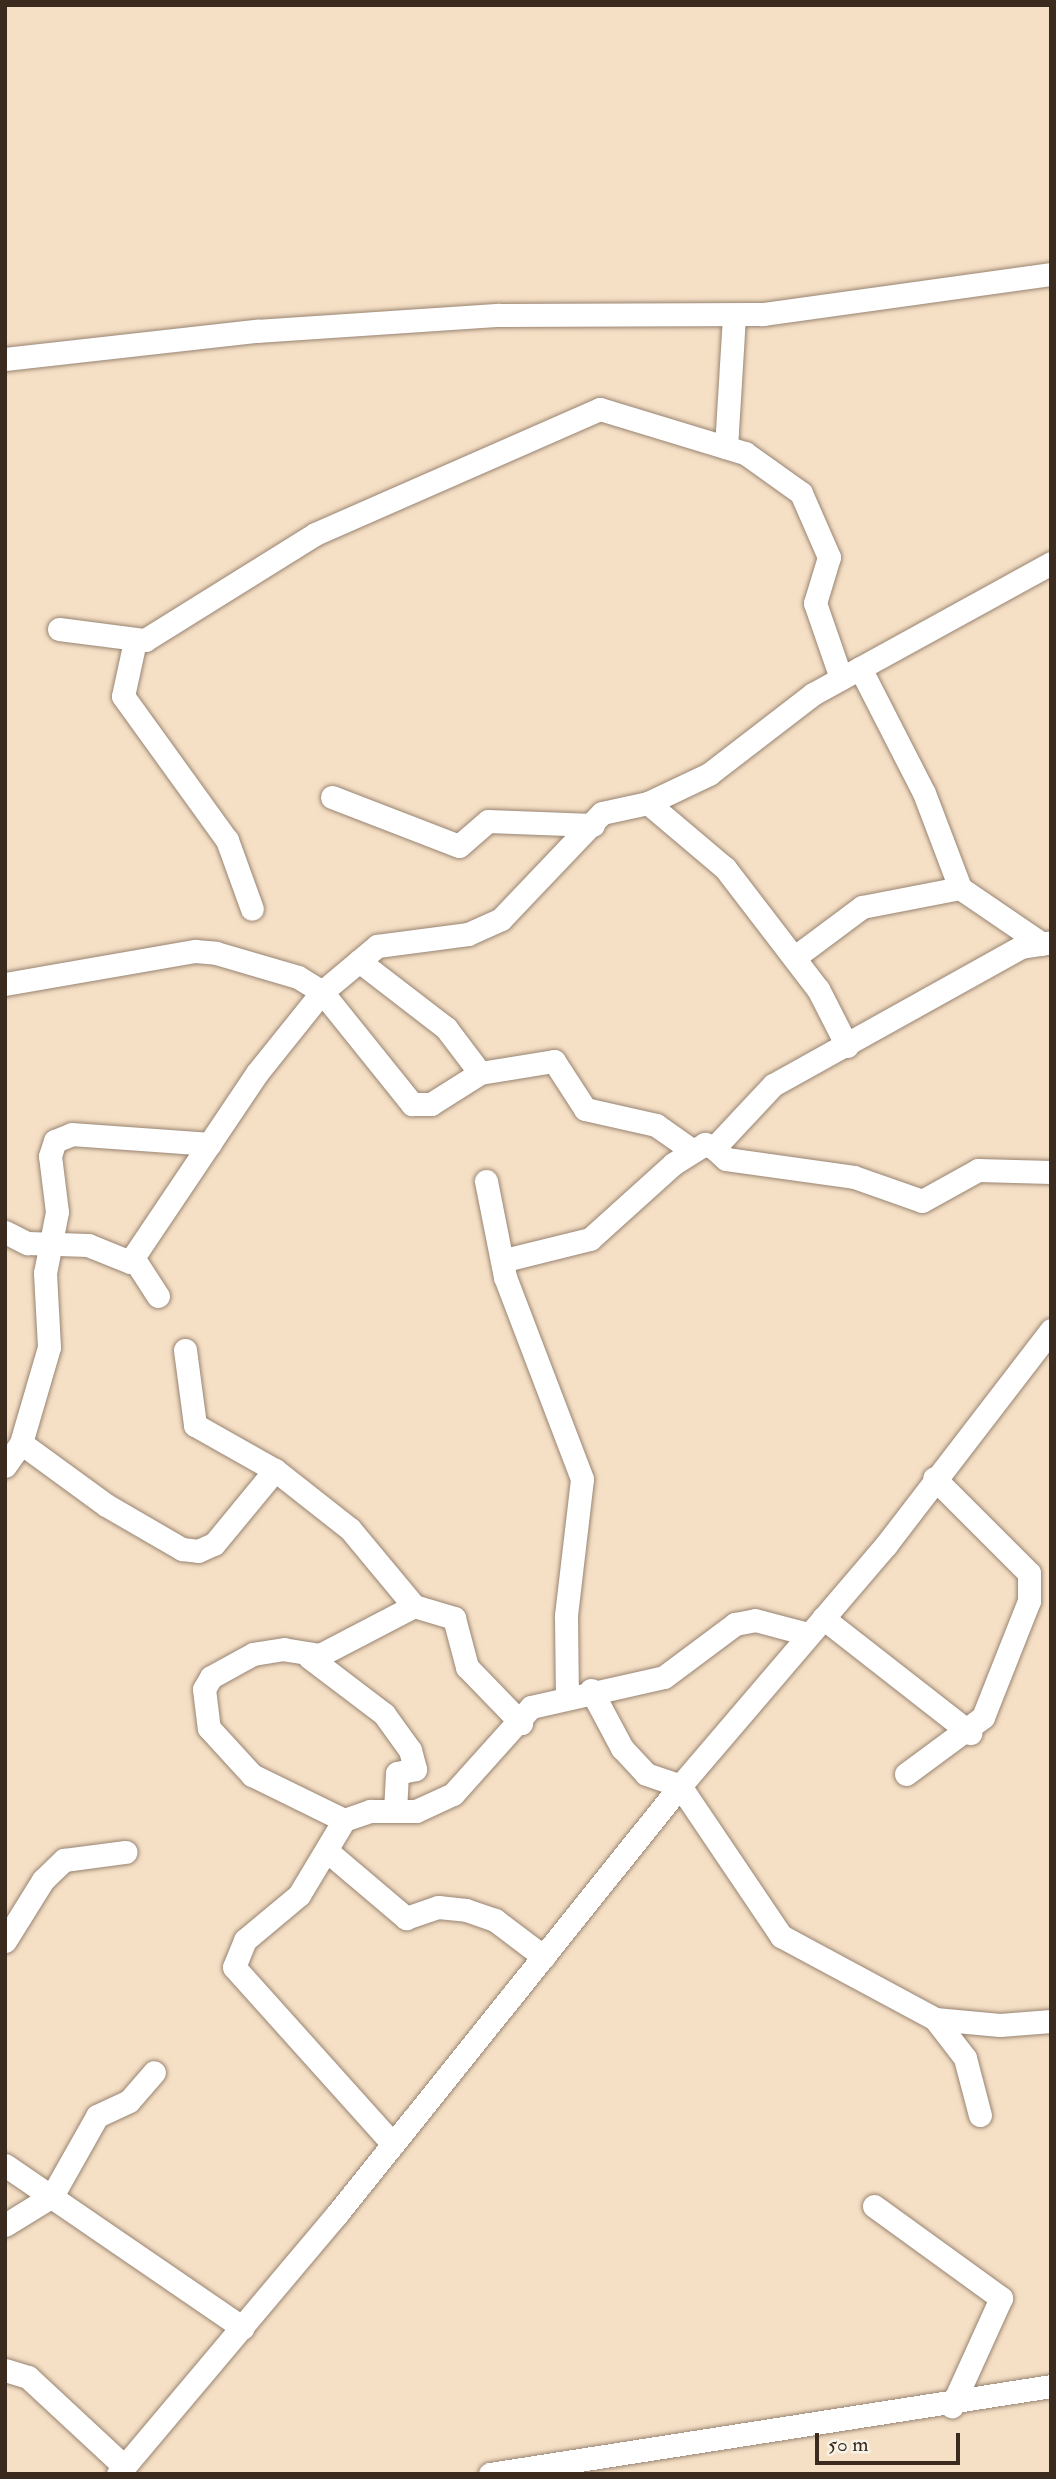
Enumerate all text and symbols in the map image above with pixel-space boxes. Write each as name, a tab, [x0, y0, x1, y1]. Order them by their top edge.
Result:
scale bar	[818, 2420, 963, 2464]
text: 50 m	[828, 2431, 869, 2458]

